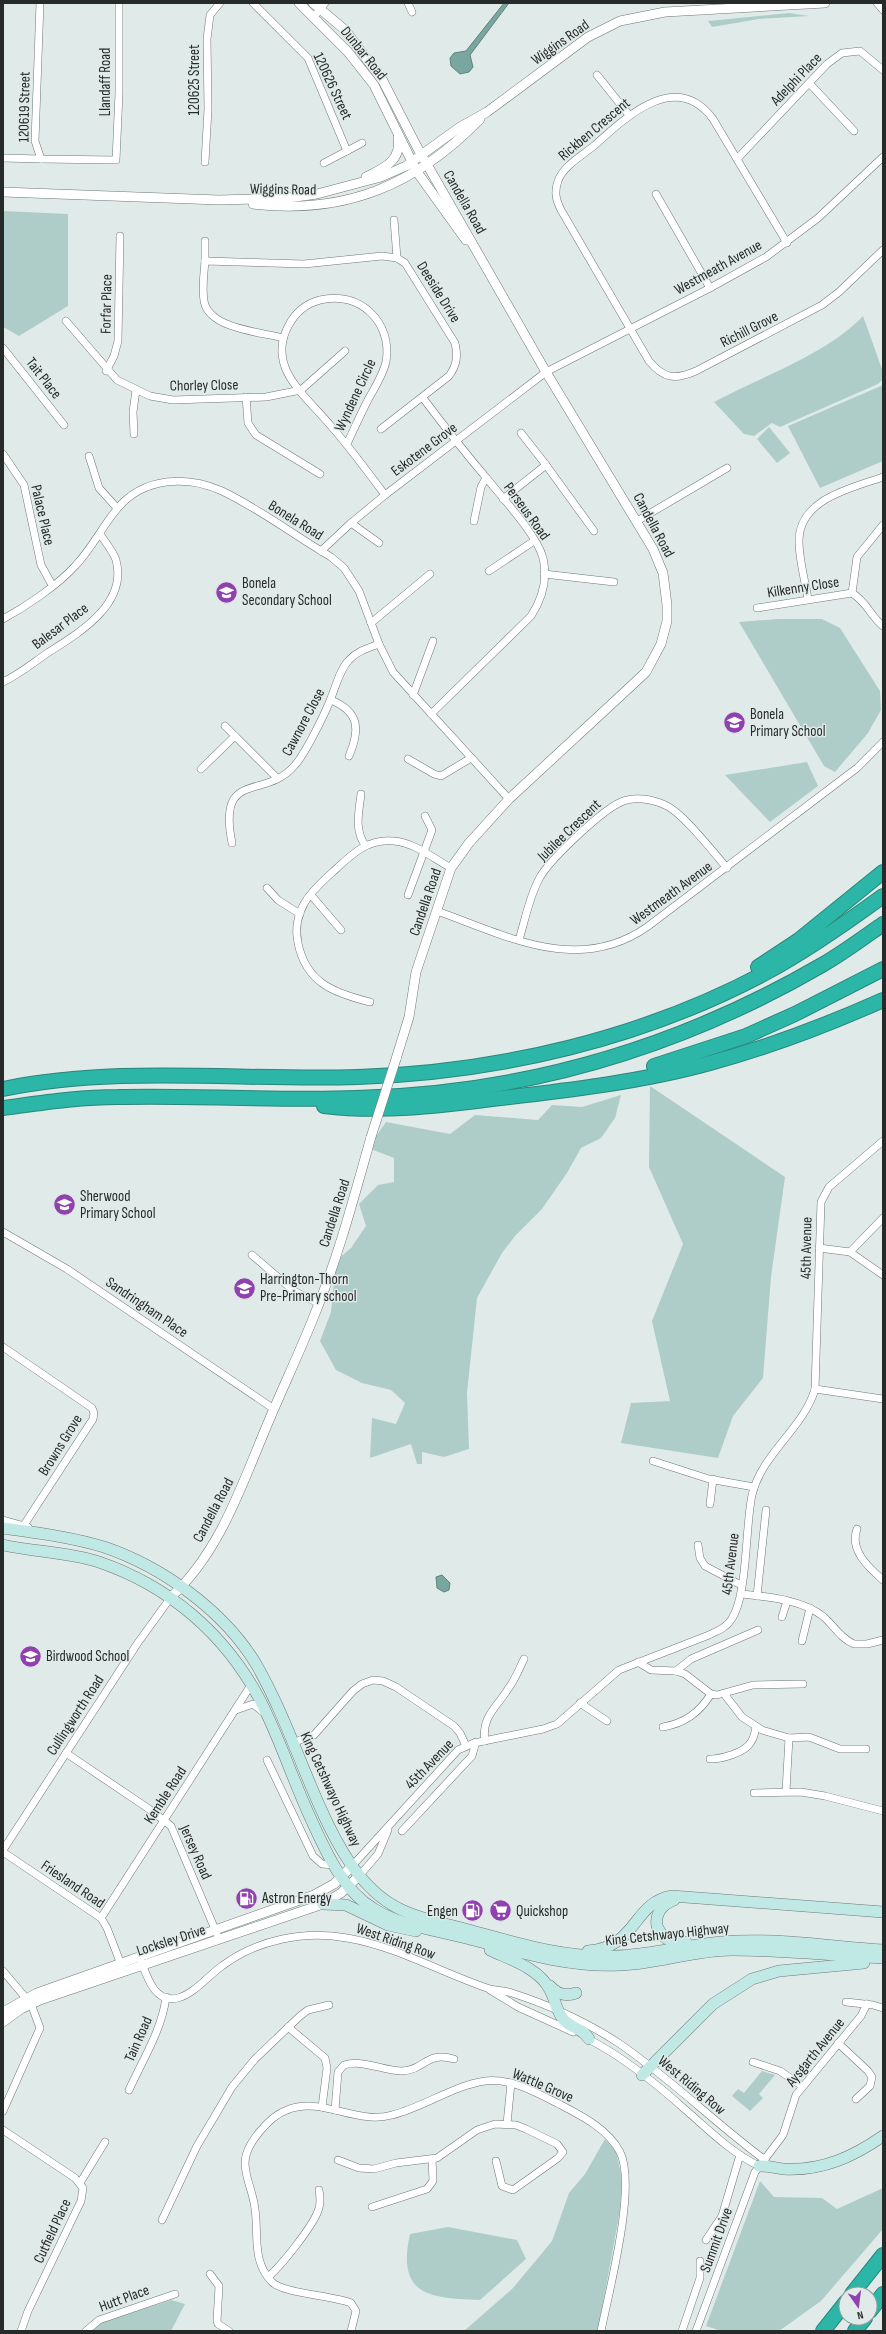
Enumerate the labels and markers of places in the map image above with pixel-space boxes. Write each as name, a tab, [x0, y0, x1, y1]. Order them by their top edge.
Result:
place label: Bonela Secondary School	[242, 574, 332, 610]
school or university icon: Bonela Secondary School	[214, 579, 240, 605]
place label: Bonela Primary School	[750, 705, 826, 741]
school or university icon: Bonela Primary School	[722, 710, 748, 736]
place label: Sherwood Primary School	[80, 1187, 156, 1223]
school or university icon: Sherwood Primary School	[51, 1192, 77, 1218]
place label: Harrington-Thorn Pre-Primary school	[260, 1270, 356, 1306]
school or university icon: Harrington-Thorn Pre-Primary school	[232, 1275, 258, 1301]
school or university icon: Birdwood School	[17, 1643, 43, 1669]
place label: Birdwood School	[46, 1647, 129, 1666]
fuel station icon: Astron Energy	[233, 1885, 259, 1911]
place label: Astron Energy	[261, 1889, 332, 1908]
fuel station icon: Engen	[460, 1898, 486, 1924]
supermarket icon: Quickshop	[487, 1898, 513, 1924]
place label: Engen	[427, 1902, 458, 1921]
place label: Quickshop	[516, 1902, 568, 1921]

